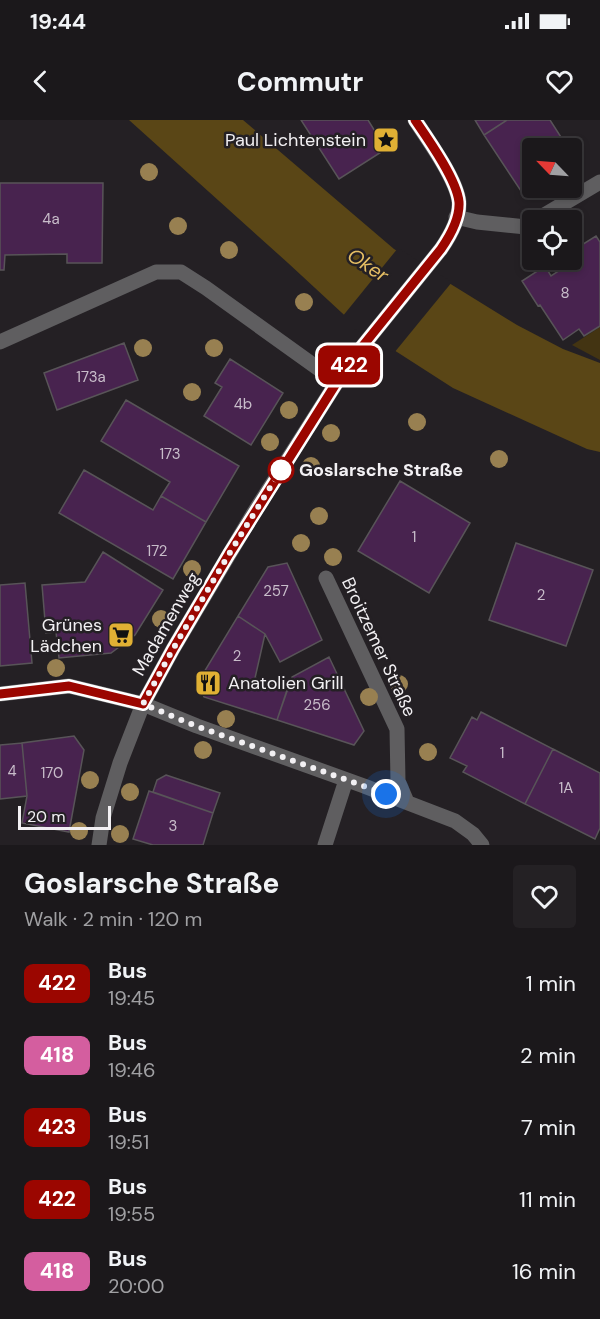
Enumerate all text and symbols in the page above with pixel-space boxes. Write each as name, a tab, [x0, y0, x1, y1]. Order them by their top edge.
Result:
text: 19:44	[30, 7, 86, 36]
text: Commutr	[237, 64, 363, 99]
icon: back	[24, 65, 57, 98]
icon: heart	[543, 65, 576, 98]
place icon: Paul Lichtenstein	[371, 125, 401, 155]
place label: Paul Lichtenstein	[225, 128, 366, 152]
north arrow	[522, 138, 582, 198]
map controls	[522, 138, 582, 270]
house number: 4a	[42, 209, 60, 229]
button: locate	[522, 210, 582, 270]
water label: Oker	[342, 242, 394, 288]
house number: 8	[560, 283, 570, 303]
line badge: 422	[314, 346, 383, 384]
text: 422	[330, 351, 368, 379]
house number: 173a	[76, 367, 106, 387]
house number: 4b	[234, 394, 252, 414]
house number: 173	[159, 444, 181, 464]
marker: Goslarsche Straße	[268, 457, 294, 483]
place label: Goslarsche Straße	[299, 458, 463, 482]
house number: 1	[412, 527, 416, 547]
house number: 172	[147, 541, 167, 561]
street label: Madamenweg	[127, 568, 205, 680]
street label: Broitzemer Straße	[336, 573, 422, 721]
house number: 257	[263, 581, 289, 601]
house number: 2	[537, 585, 545, 605]
place label: Grünes Lädchen	[30, 613, 102, 658]
supermarket icon: Grünes Lädchen	[106, 620, 136, 650]
house number: 2	[233, 646, 241, 666]
restaurant icon: Anatolien Grill	[193, 668, 223, 698]
place label: Anatolien Grill	[228, 671, 344, 695]
house number: 256	[303, 695, 331, 715]
house number: 1	[500, 743, 504, 763]
house number: 4	[7, 761, 17, 781]
house number: 170	[41, 763, 63, 783]
house number: 1A	[559, 778, 573, 798]
your location	[371, 779, 401, 809]
scale bar	[18, 803, 111, 830]
text: 20 m	[27, 806, 66, 827]
house number: 3	[169, 816, 177, 836]
text: Goslarsche Straße	[24, 865, 279, 902]
button: heart	[513, 865, 576, 928]
text: Walk · 2 min · 120 m	[24, 906, 202, 932]
text: Bus	[108, 956, 147, 985]
text: 422	[38, 969, 76, 997]
text: 1 min	[526, 969, 576, 998]
text: 19:45	[108, 985, 155, 1011]
text: Bus	[108, 1028, 147, 1057]
text: 418	[40, 1041, 74, 1069]
text: 2 min	[520, 1041, 576, 1070]
text: 19:46	[108, 1057, 156, 1083]
text: Bus	[108, 1100, 147, 1129]
text: 423	[38, 1113, 76, 1141]
text: 7 min	[521, 1113, 576, 1142]
text: 19:51	[108, 1129, 149, 1155]
text: Bus	[108, 1172, 147, 1201]
text: 422	[38, 1185, 76, 1213]
text: 11 min	[519, 1185, 576, 1214]
text: 19:55	[108, 1201, 155, 1227]
text: Bus	[108, 1244, 147, 1273]
text: 418	[40, 1257, 74, 1285]
text: 16 min	[512, 1257, 576, 1286]
text: 20:00	[108, 1273, 164, 1299]

